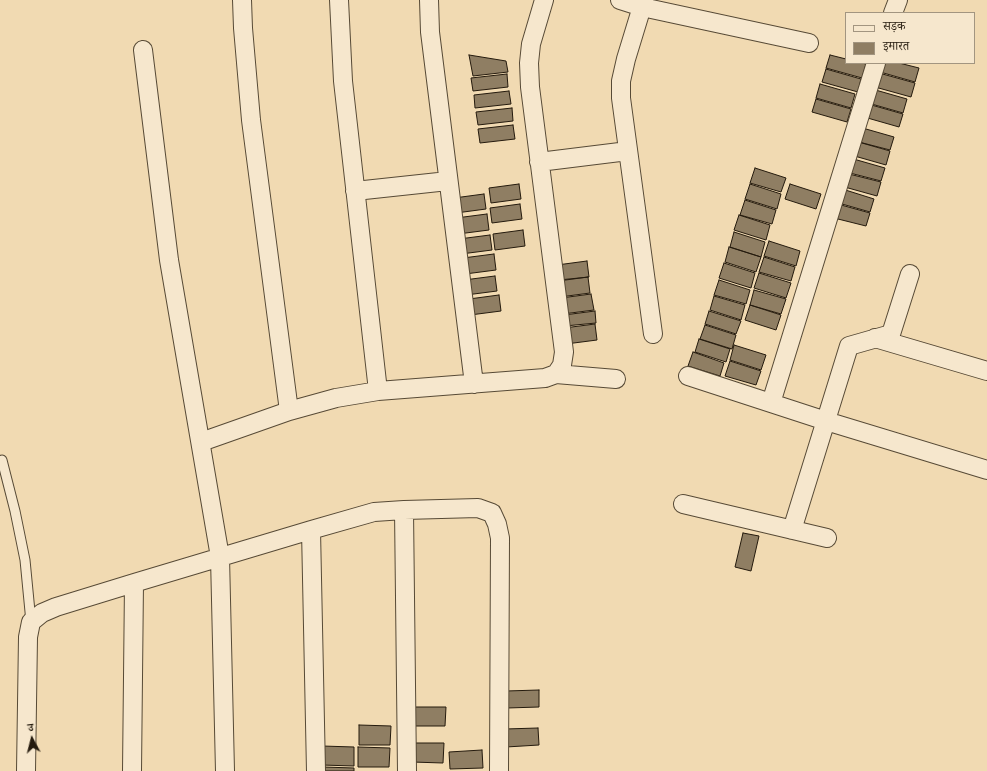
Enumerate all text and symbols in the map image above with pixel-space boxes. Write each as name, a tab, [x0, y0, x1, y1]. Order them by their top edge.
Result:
legend	[845, 12, 975, 64]
text: सड़क	[883, 18, 906, 34]
text: इमारत	[883, 38, 909, 54]
north arrow	[12, 719, 52, 759]
text: उ	[27, 720, 34, 734]

